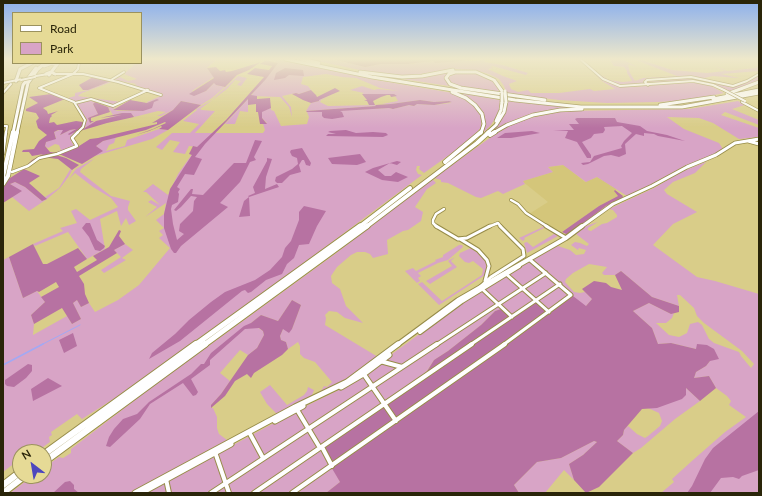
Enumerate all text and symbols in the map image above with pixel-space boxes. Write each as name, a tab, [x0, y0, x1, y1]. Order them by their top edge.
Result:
legend	[12, 12, 142, 64]
text: Road	[50, 21, 77, 36]
text: Park	[50, 41, 73, 56]
north arrow	[12, 444, 52, 484]
text: N	[19, 446, 33, 462]

